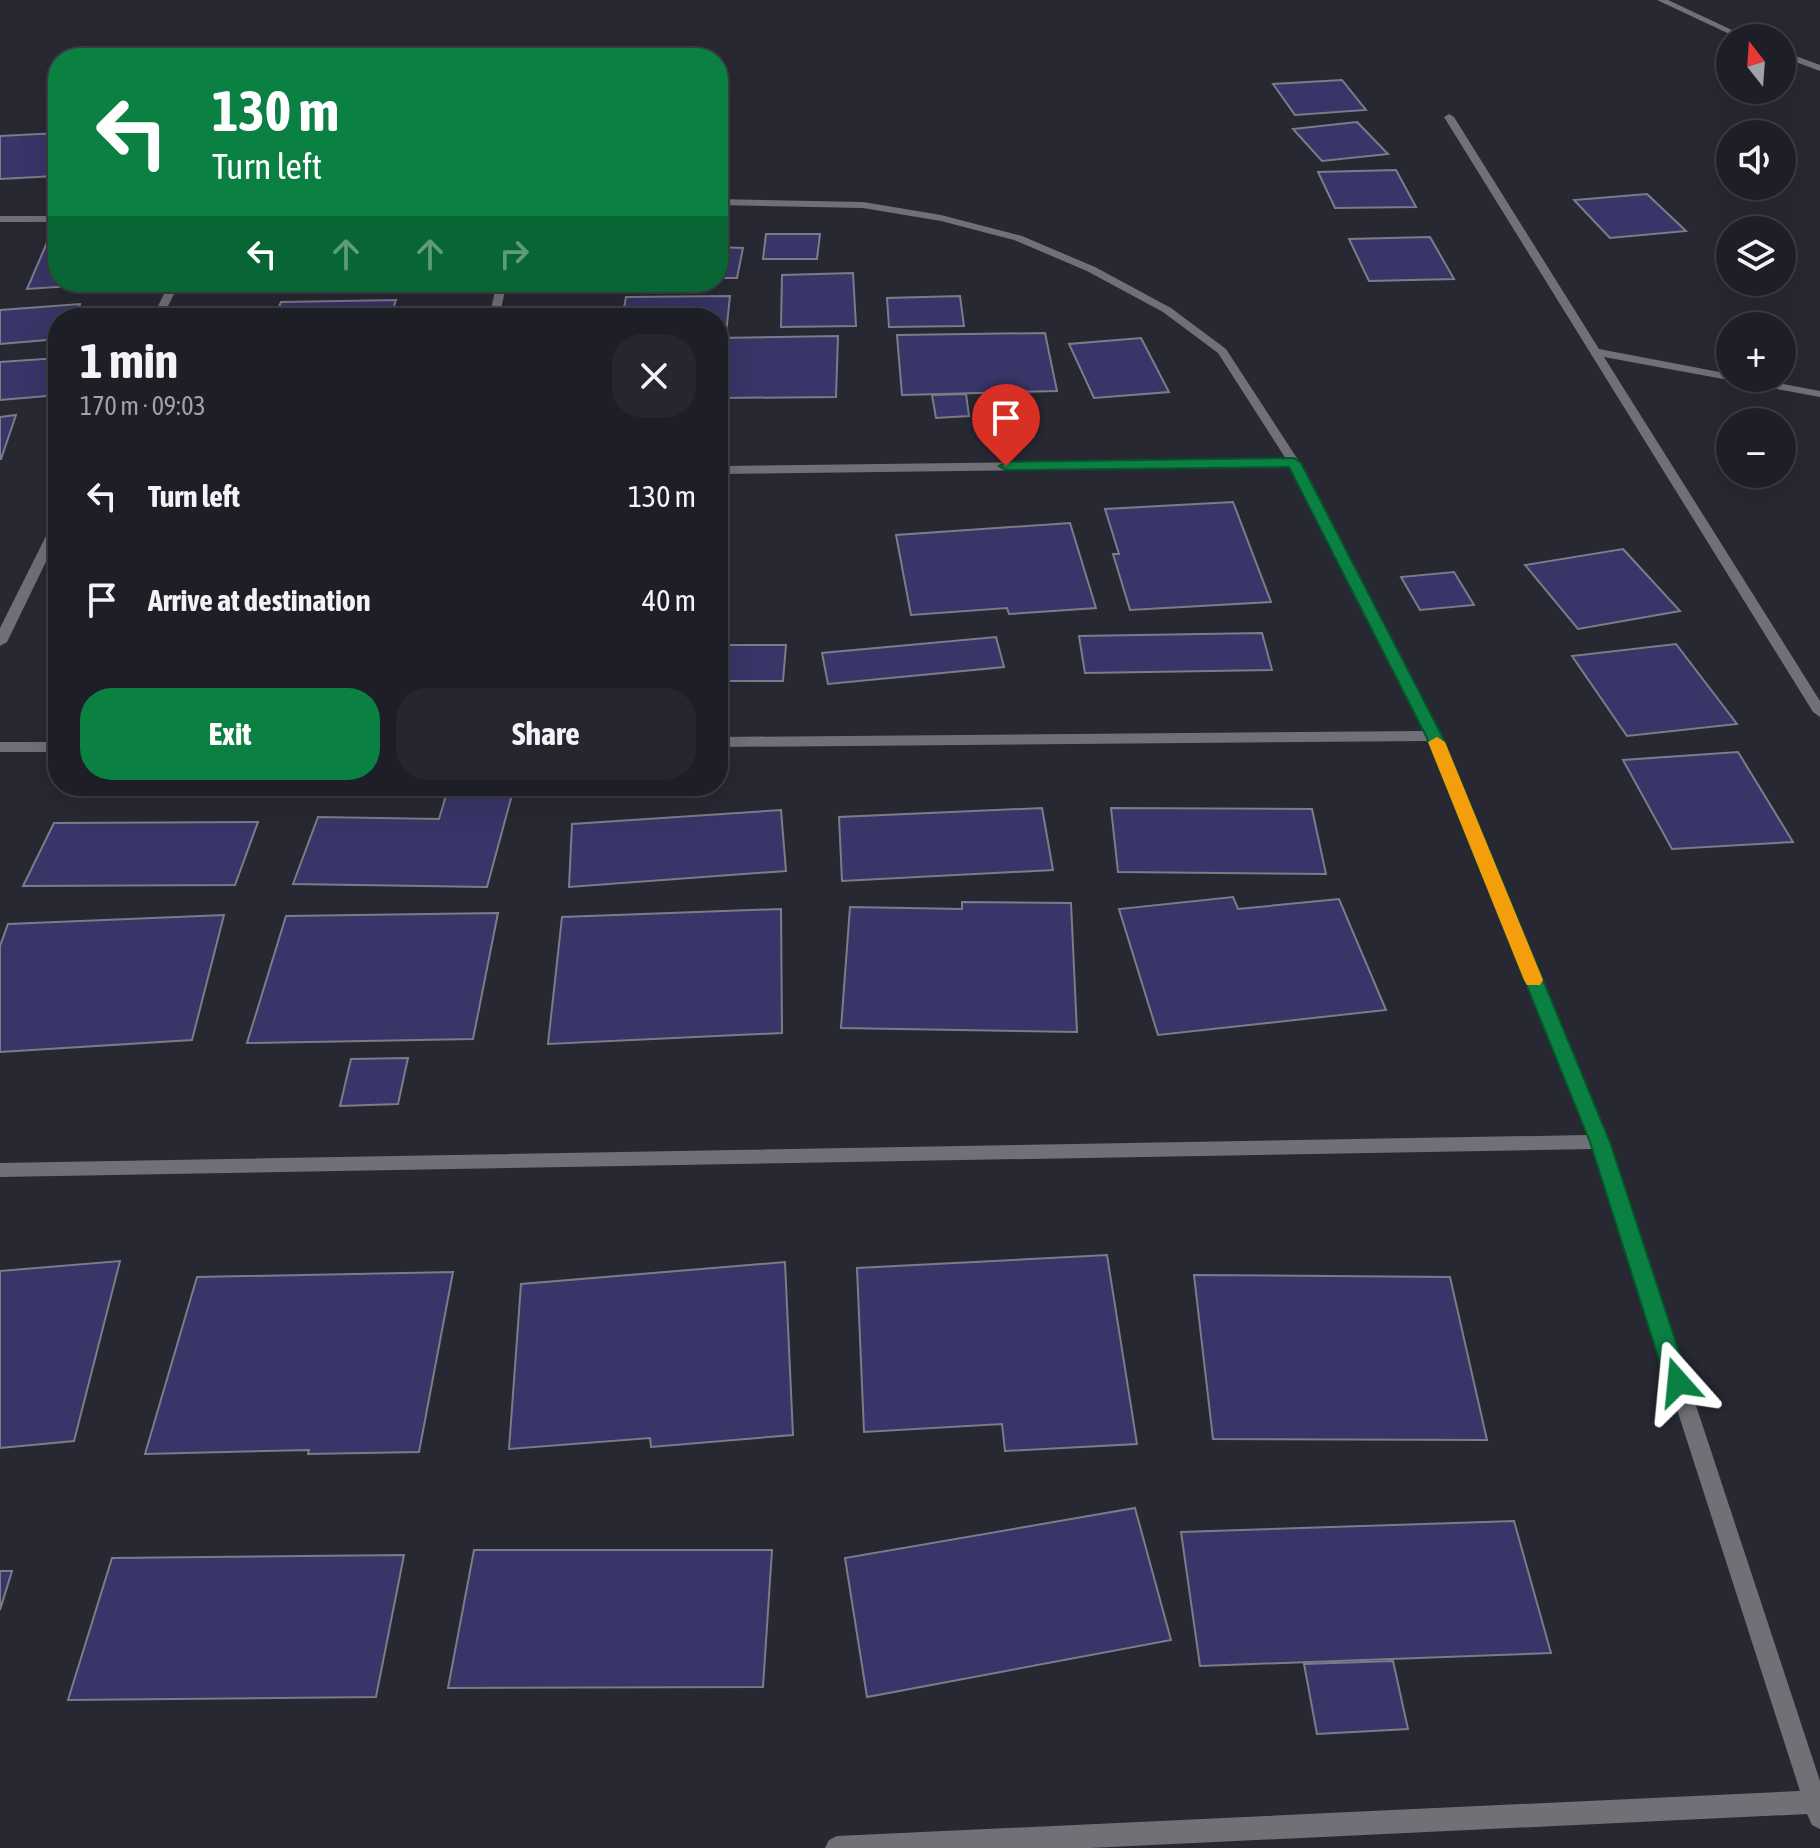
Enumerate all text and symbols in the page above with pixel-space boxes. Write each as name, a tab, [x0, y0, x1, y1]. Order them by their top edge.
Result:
north arrow	[1716, 24, 1796, 104]
map controls	[1716, 24, 1796, 488]
text: 130 m	[212, 79, 339, 143]
icon: left	[80, 80, 184, 184]
button: sound	[1716, 120, 1796, 200]
text: Turn left	[212, 145, 322, 187]
button: layers	[1716, 216, 1796, 296]
icon: left	[240, 232, 284, 276]
icon: ahead	[324, 232, 368, 276]
icon: ahead	[408, 232, 452, 276]
icon: right	[492, 232, 536, 276]
button: +	[1716, 312, 1796, 392]
text: 1 min	[80, 333, 178, 388]
button: close	[612, 334, 696, 418]
pin	[972, 384, 1040, 466]
text: 170 m · 09:03	[80, 391, 206, 421]
icon: arrive	[984, 396, 1028, 440]
button: −	[1716, 408, 1796, 488]
icon: left	[80, 474, 124, 518]
text: Turn left	[148, 479, 240, 513]
text: 130 m	[628, 479, 696, 513]
icon: arrive	[80, 578, 124, 622]
text: Arrive at destination	[148, 583, 370, 617]
text: 40 m	[642, 583, 696, 617]
button: Exit	[80, 688, 380, 780]
button: Share	[396, 688, 696, 780]
position arrow	[1636, 1340, 1720, 1424]

